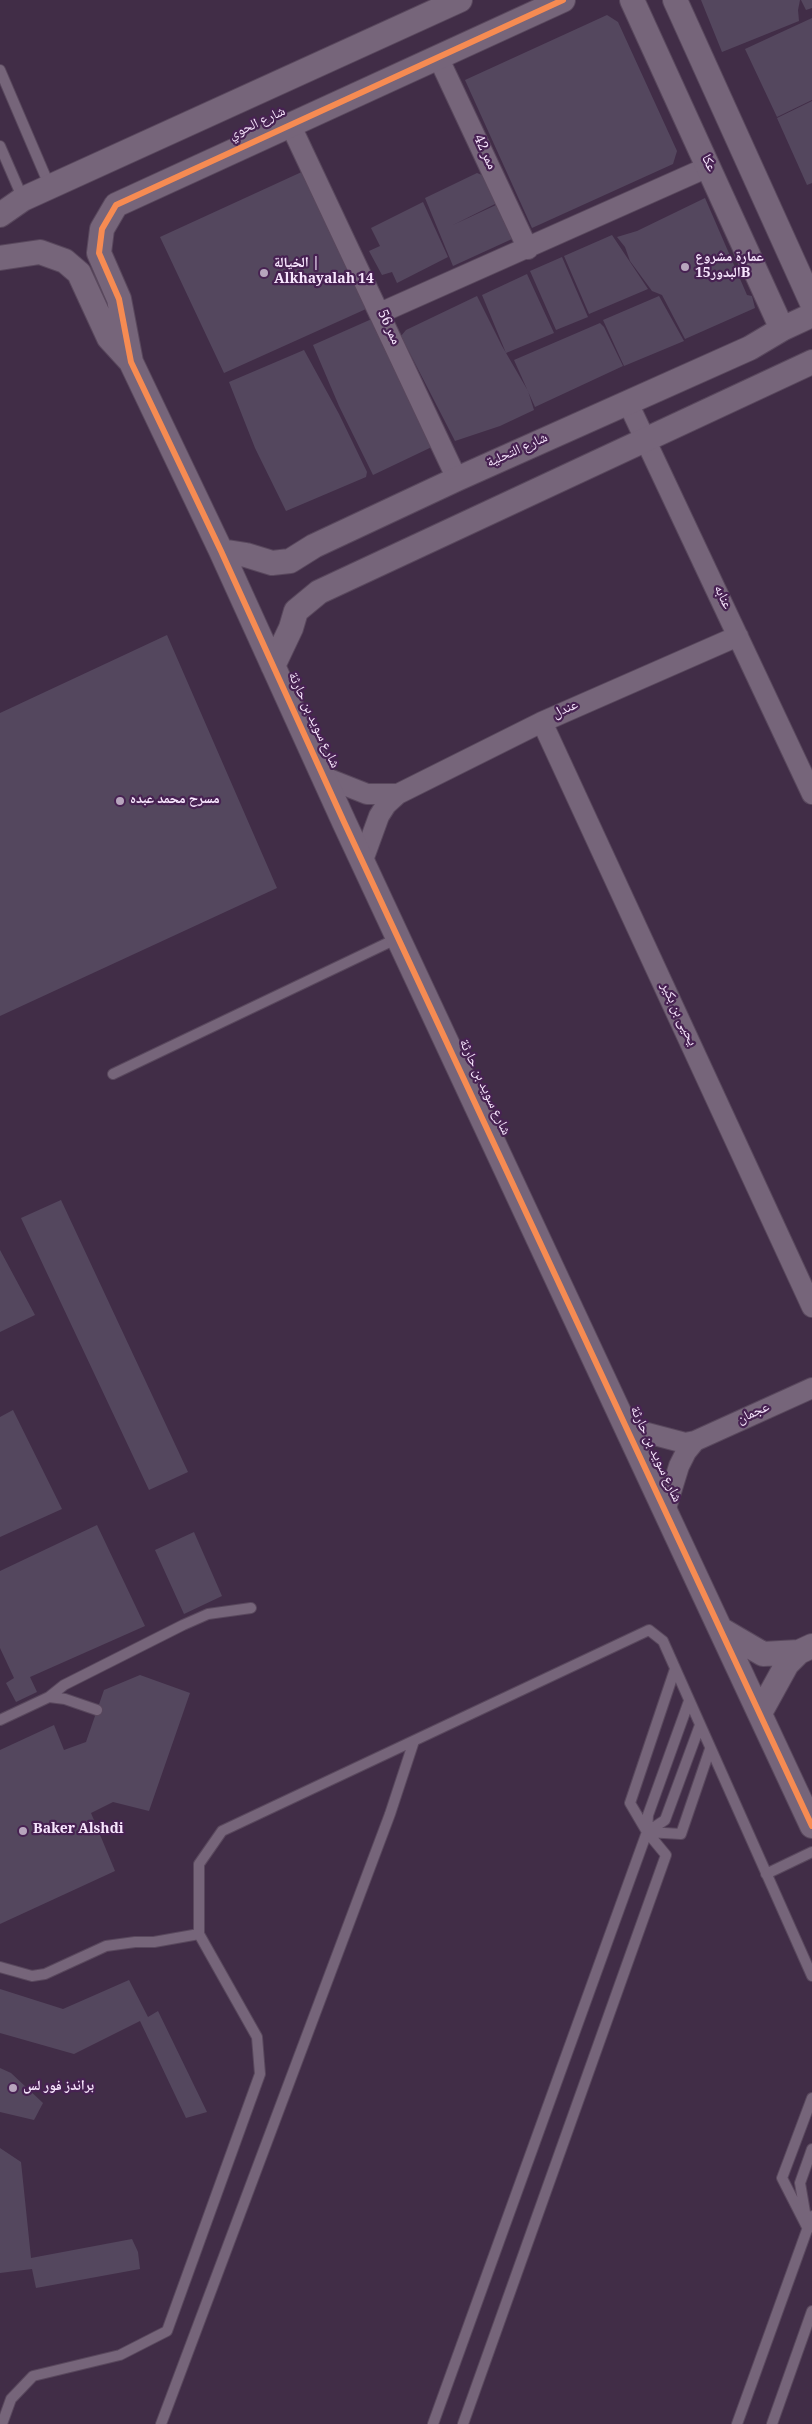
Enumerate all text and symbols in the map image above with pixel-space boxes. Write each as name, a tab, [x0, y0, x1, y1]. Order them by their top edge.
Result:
street label: شارع الحوي	[227, 105, 289, 145]
street label: ممر 42	[468, 133, 498, 173]
street label: عكا	[696, 153, 718, 175]
place label: عمارة مشروع البدور15B	[695, 251, 764, 284]
place label: الخيالة | Alkhayalah 14	[274, 257, 374, 290]
marker: عمارة مشروع البدور15B	[679, 261, 691, 273]
marker: الخيالة | Alkhayalah 14	[258, 267, 270, 279]
street label: ممر 56	[372, 308, 402, 348]
street label: شارع التحلية	[485, 431, 551, 473]
street label: عنابه	[708, 583, 734, 613]
street label: شارع سويد بن حارثة	[282, 670, 342, 772]
street label: عندل	[551, 698, 581, 724]
place label: مسرح محمد عبده	[130, 793, 220, 809]
marker: مسرح محمد عبده	[114, 795, 126, 807]
street label: يحيى بن بكير	[655, 981, 699, 1049]
street label: شارع سويد بن حارثة	[453, 1037, 513, 1139]
street label: عجمان	[735, 1400, 773, 1430]
street label: شارع سويد بن حارثة	[624, 1404, 684, 1506]
place label: Baker Alshdi	[33, 1823, 124, 1839]
marker: Baker Alshdi	[17, 1825, 29, 1837]
place label: براندز فور لس	[23, 2080, 94, 2096]
marker: براندز فور لس	[7, 2082, 19, 2094]

